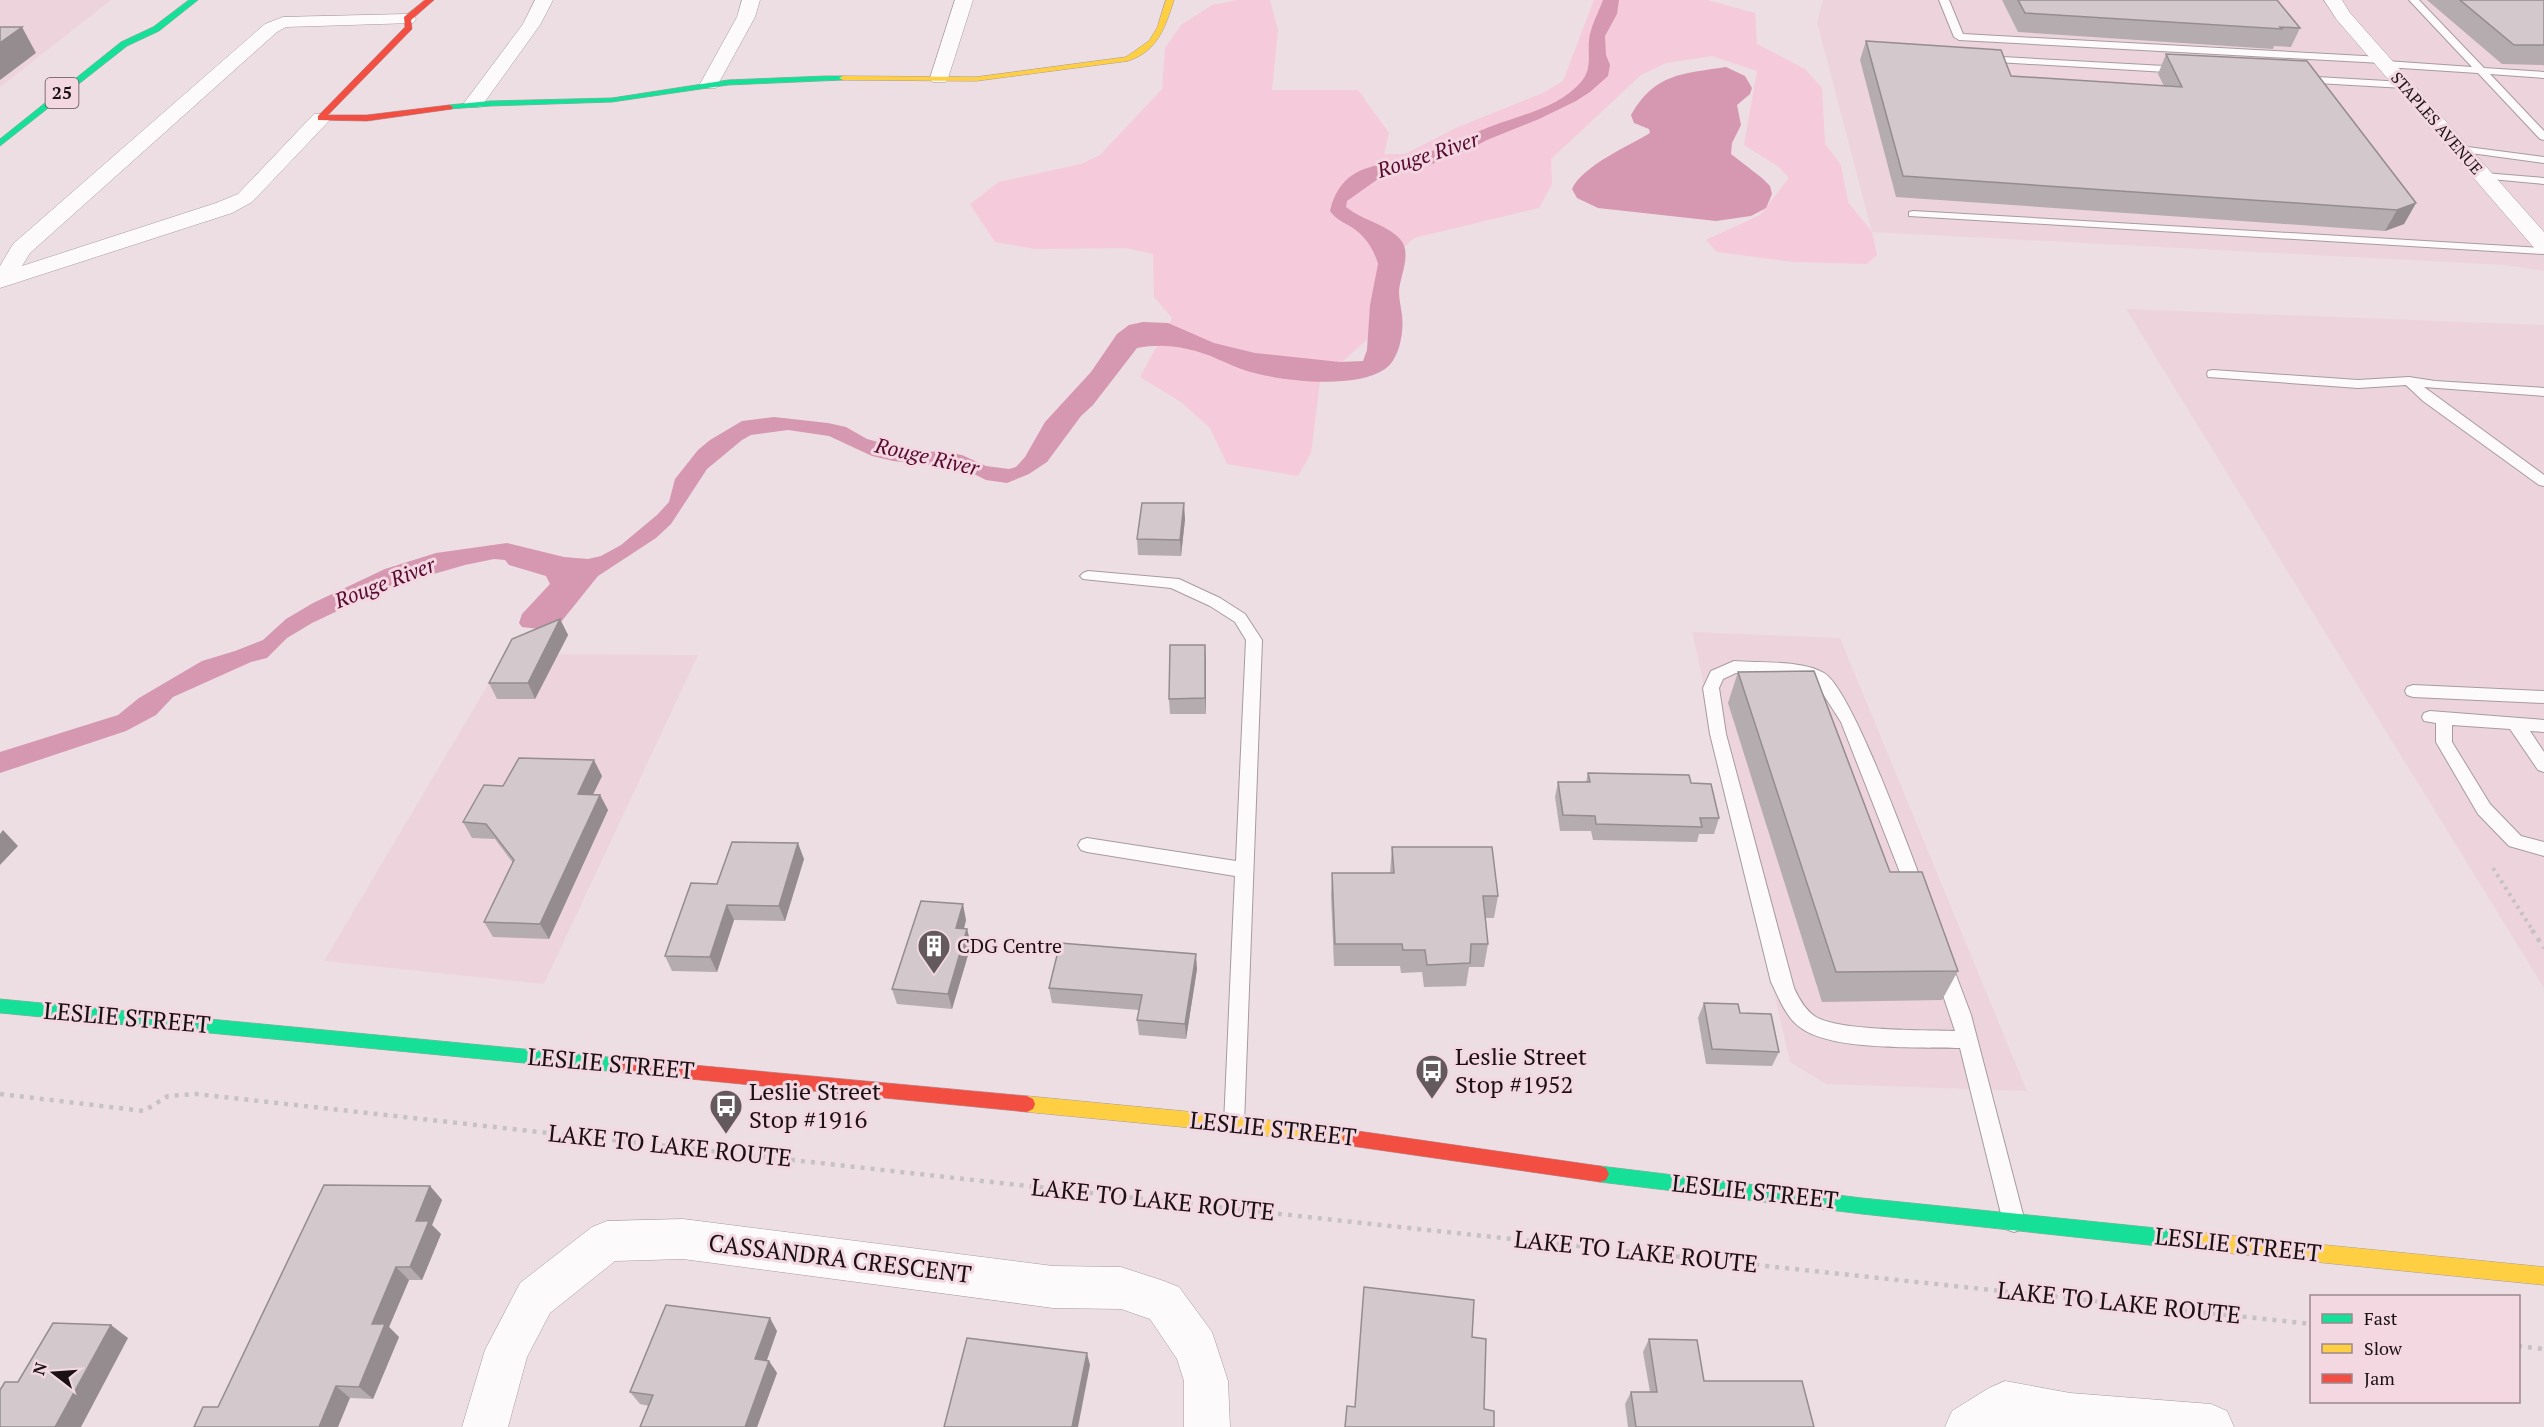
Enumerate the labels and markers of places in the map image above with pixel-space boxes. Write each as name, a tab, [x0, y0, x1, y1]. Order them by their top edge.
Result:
building icon: CDG Centre	[916, 928, 952, 975]
place label: CDG Centre	[957, 932, 1062, 959]
place label: Leslie Street Stop #1952	[1455, 1040, 1587, 1100]
bus stop icon: Leslie Street Stop #1952	[1414, 1053, 1450, 1100]
place label: Leslie Street Stop #1916	[749, 1075, 881, 1135]
bus stop icon: Leslie Street Stop #1916	[708, 1088, 744, 1135]

